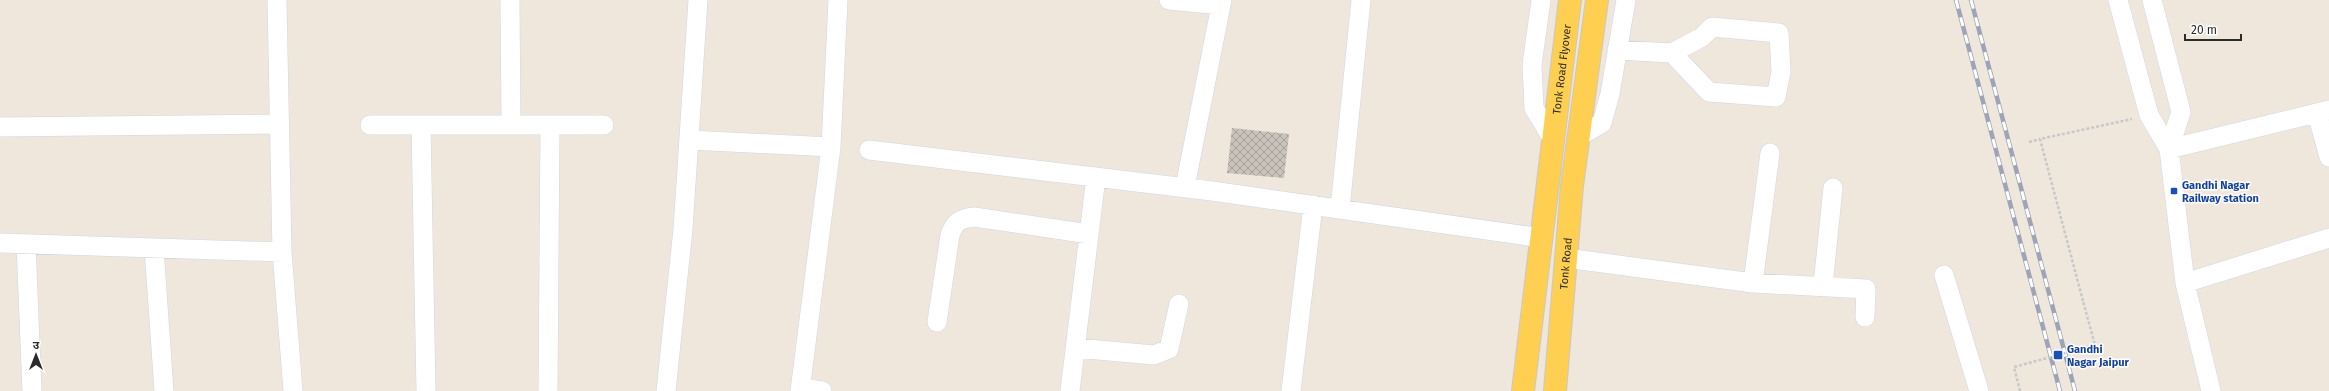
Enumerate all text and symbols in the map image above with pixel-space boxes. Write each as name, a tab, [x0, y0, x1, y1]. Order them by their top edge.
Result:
scale bar	[2185, 16, 2241, 42]
street label: Tonk Road Flyover	[1550, 23, 1574, 115]
text: 20 m	[2191, 23, 2217, 37]
place label: Gandhi Nagar Railway station	[2182, 179, 2259, 205]
marker: Gandhi Nagar Railway station	[2169, 186, 2179, 196]
street label: Tonk Road	[1557, 237, 1575, 290]
north arrow	[16, 335, 56, 375]
text: उ	[33, 339, 40, 352]
place label: Gandhi Nagar Jaipur	[2067, 343, 2130, 369]
marker: Gandhi Nagar Jaipur	[2052, 349, 2064, 361]

